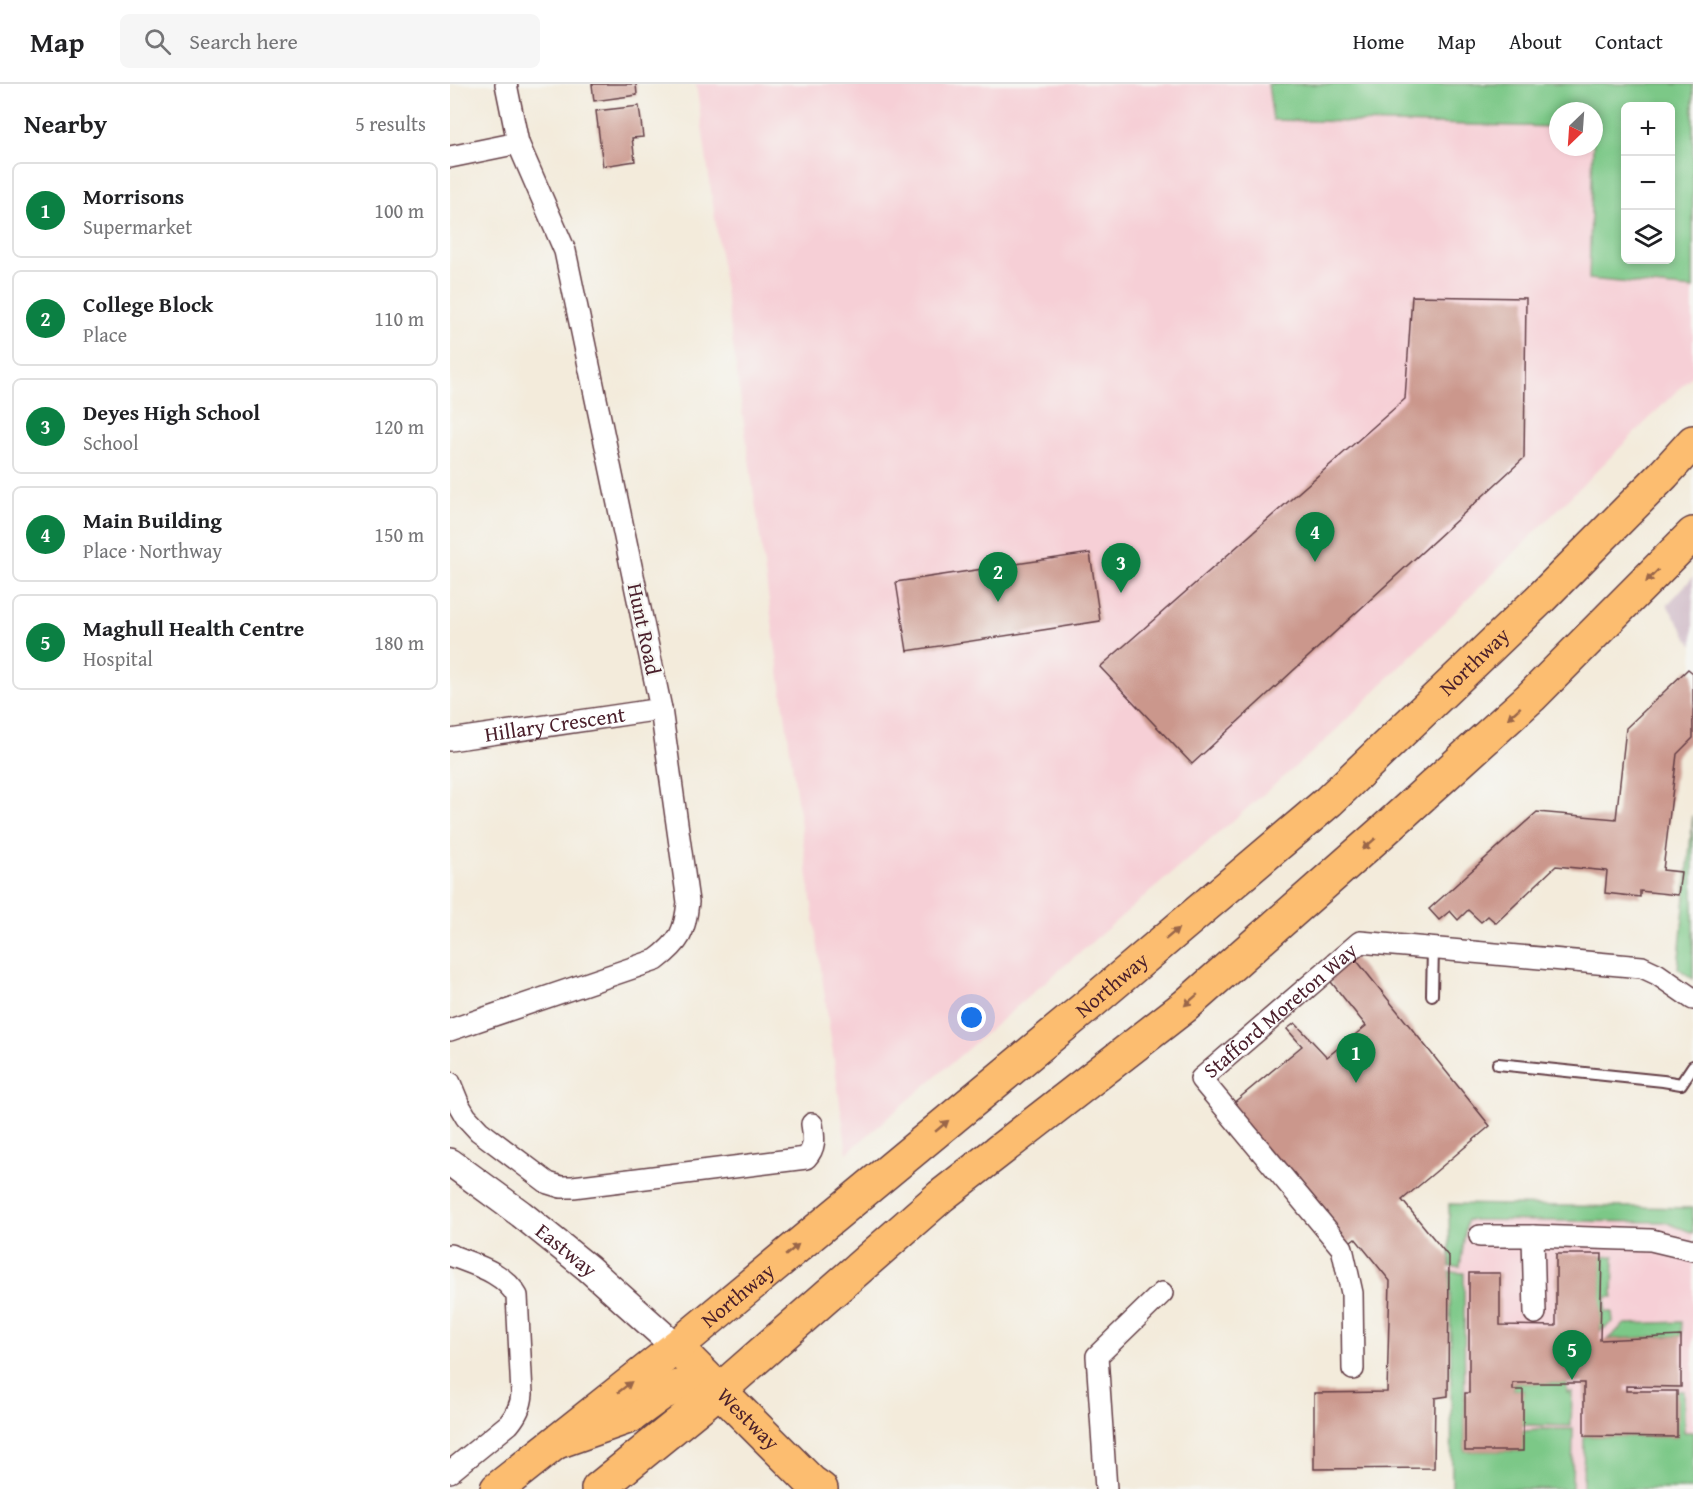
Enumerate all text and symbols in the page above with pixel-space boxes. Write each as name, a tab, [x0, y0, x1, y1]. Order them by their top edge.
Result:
search box	[120, 14, 540, 68]
text: Map	[30, 21, 84, 62]
icon: search	[141, 25, 174, 58]
text: Search here	[189, 25, 298, 57]
text: Home	[1353, 26, 1404, 57]
text: Map	[1437, 26, 1476, 57]
text: About	[1509, 26, 1562, 57]
text: Contact	[1595, 26, 1663, 57]
north arrow	[1549, 102, 1603, 156]
map controls	[1621, 102, 1675, 264]
button: +	[1621, 102, 1675, 156]
text: Nearby	[24, 104, 107, 143]
text: 5 results	[355, 109, 426, 138]
button: −	[1621, 156, 1675, 210]
text: Morrisons	[83, 180, 184, 212]
text: 1	[40, 196, 51, 225]
text: 100 m	[374, 196, 424, 225]
button: layers	[1621, 210, 1675, 264]
text: Supermarket	[83, 212, 192, 241]
text: College Block	[83, 288, 213, 320]
text: 2	[40, 304, 51, 333]
text: 110 m	[374, 304, 424, 333]
text: Place	[83, 320, 127, 349]
text: Deyes High School	[83, 396, 260, 428]
text: 3	[40, 412, 51, 441]
text: 120 m	[374, 412, 424, 441]
text: School	[83, 428, 139, 457]
text: Main Building	[83, 504, 222, 536]
pin: 4	[1296, 512, 1334, 562]
text: 4	[40, 520, 51, 549]
text: 150 m	[374, 520, 424, 549]
text: Place · Northway	[83, 536, 222, 565]
pin: 3	[1102, 544, 1140, 593]
pin: 2	[978, 552, 1018, 602]
one-way arrow	[1645, 568, 1659, 582]
street label: Hunt Road	[620, 580, 669, 678]
text: Maghull Health Centre	[83, 612, 304, 644]
street label: Northway	[1432, 620, 1517, 703]
text: 5	[40, 628, 51, 657]
text: 180 m	[374, 628, 424, 657]
text: Hospital	[83, 644, 153, 673]
street label: Hillary Crescent	[482, 698, 628, 750]
one-way arrow	[1506, 706, 1521, 720]
one-way arrow	[1362, 837, 1377, 850]
one-way arrow	[1164, 927, 1180, 940]
street label: Stafford Moreton Way	[1196, 935, 1364, 1085]
street label: Northway	[1068, 944, 1155, 1025]
one-way arrow	[1183, 994, 1199, 1007]
your location	[957, 1003, 986, 1032]
pin: 1	[1336, 1034, 1376, 1083]
one-way arrow	[934, 1120, 949, 1133]
street label: Eastway	[529, 1216, 605, 1285]
one-way arrow	[784, 1244, 800, 1257]
street label: Northway	[694, 1255, 782, 1335]
pin: 5	[1552, 1330, 1592, 1380]
street label: Westway	[710, 1380, 787, 1458]
one-way arrow	[617, 1381, 633, 1394]

